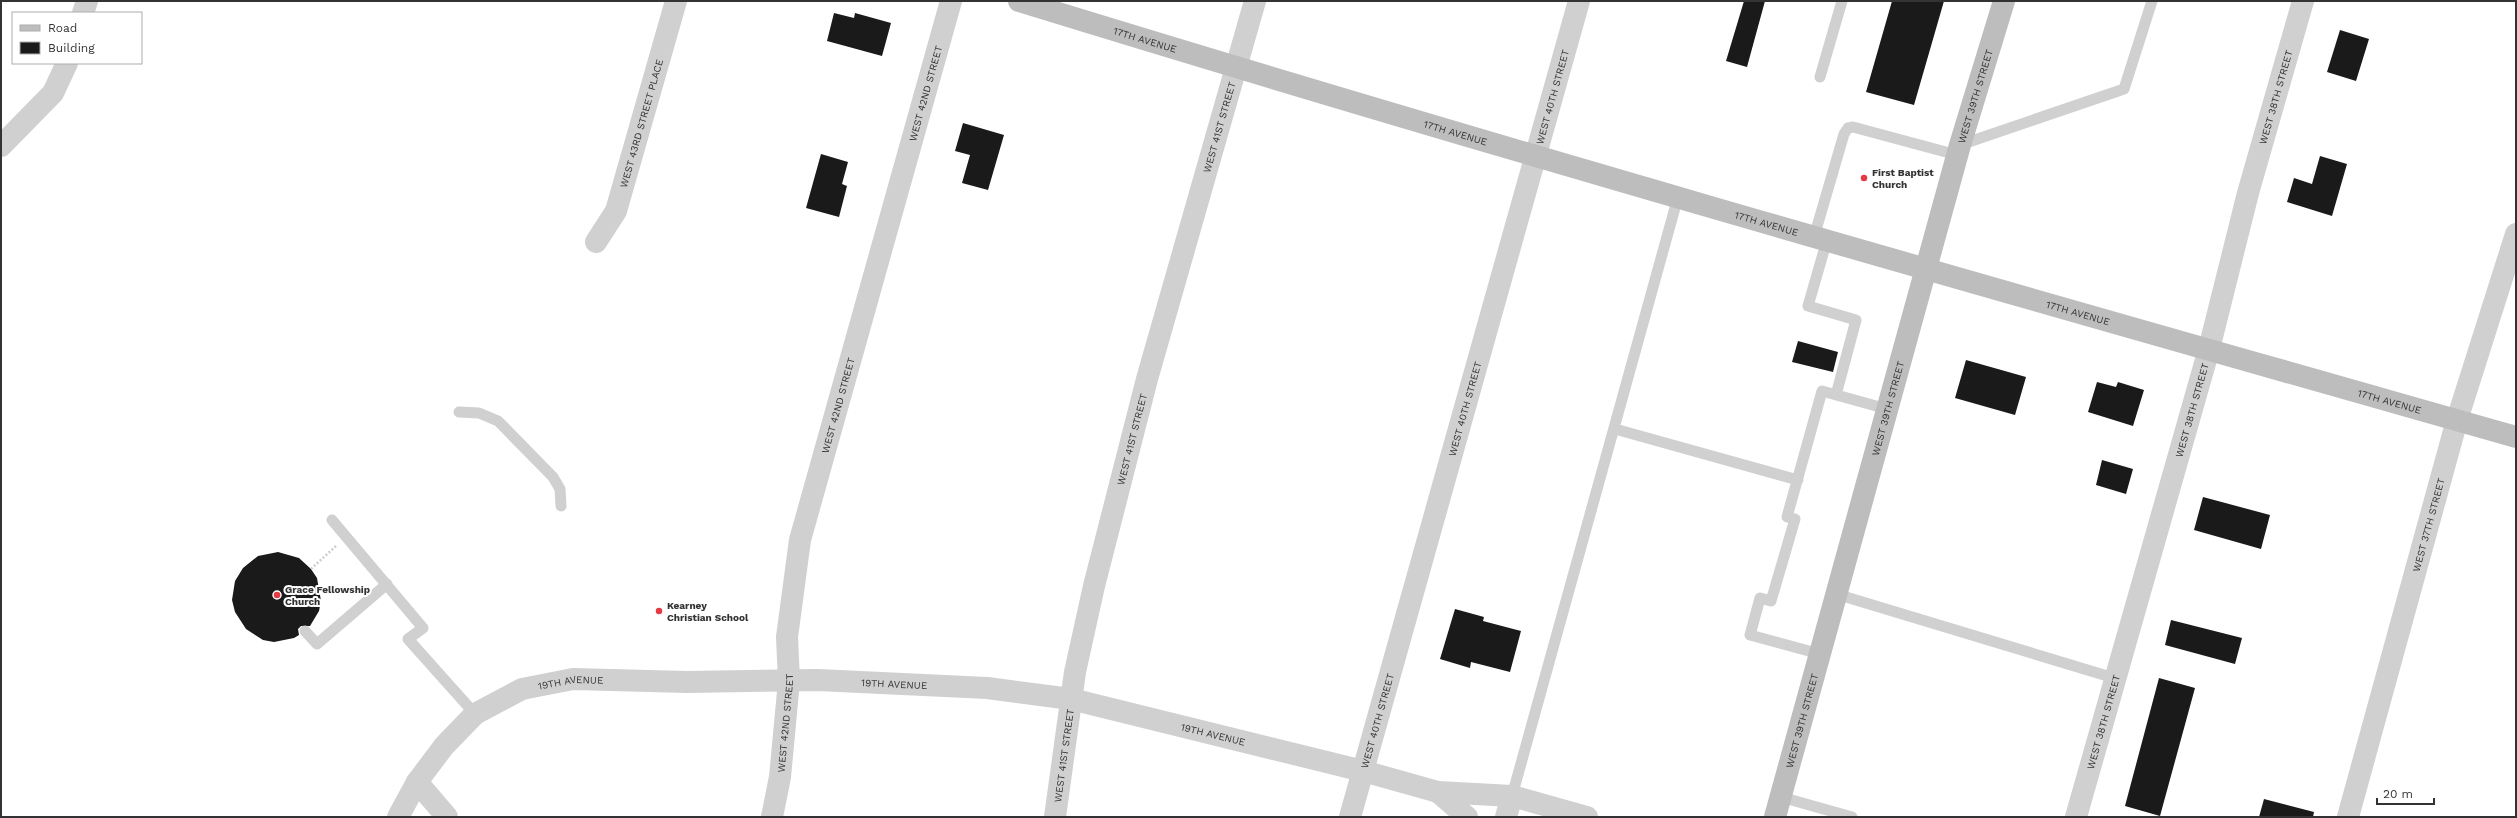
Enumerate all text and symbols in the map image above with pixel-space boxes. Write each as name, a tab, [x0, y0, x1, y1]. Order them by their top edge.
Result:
legend	[12, 12, 142, 64]
text: Road	[48, 21, 77, 35]
street label: 17TH AVENUE	[1112, 25, 1178, 54]
text: Building	[48, 41, 95, 55]
street label: WEST 42ND STREET	[906, 44, 944, 142]
street label: WEST 40TH STREET	[1534, 48, 1571, 146]
street label: WEST 39TH STREET	[1955, 48, 1994, 145]
street label: WEST 38TH STREET	[2257, 49, 2294, 146]
street label: WEST 43RD STREET PLACE	[617, 58, 665, 189]
street label: WEST 41ST STREET	[1201, 80, 1237, 174]
street label: 17TH AVENUE	[1423, 118, 1489, 147]
place label: First Baptist Church	[1872, 167, 1934, 190]
marker: First Baptist Church	[1859, 173, 1869, 183]
street label: 17TH AVENUE	[1734, 209, 1800, 238]
street label: 17TH AVENUE	[2045, 298, 2111, 327]
street label: WEST 42ND STREET	[819, 356, 856, 454]
street label: WEST 40TH STREET	[1446, 360, 1483, 458]
street label: WEST 39TH STREET	[1869, 360, 1906, 457]
street label: WEST 38TH STREET	[2173, 362, 2210, 459]
street label: 17TH AVENUE	[2357, 387, 2423, 415]
street label: WEST 41ST STREET	[1115, 392, 1149, 486]
street label: WEST 37TH STREET	[2410, 477, 2446, 573]
place label: Grace Fellowship Church	[285, 584, 370, 607]
marker: Grace Fellowship Church	[272, 590, 282, 600]
place label: Kearney Christian School	[667, 600, 749, 623]
marker: Kearney Christian School	[654, 606, 664, 616]
street label: WEST 40TH STREET	[1358, 672, 1396, 769]
street label: WEST 39TH STREET	[1783, 672, 1820, 769]
street label: 19TH AVENUE	[537, 673, 604, 691]
street label: WEST 42ND STREET	[775, 673, 795, 773]
street label: WEST 38TH STREET	[2084, 673, 2122, 770]
street label: 19TH AVENUE	[861, 677, 928, 691]
street label: WEST 41ST STREET	[1052, 708, 1075, 803]
street label: 19TH AVENUE	[1180, 721, 1247, 747]
scale bar	[2377, 780, 2434, 806]
text: 20 m	[2383, 787, 2413, 801]

